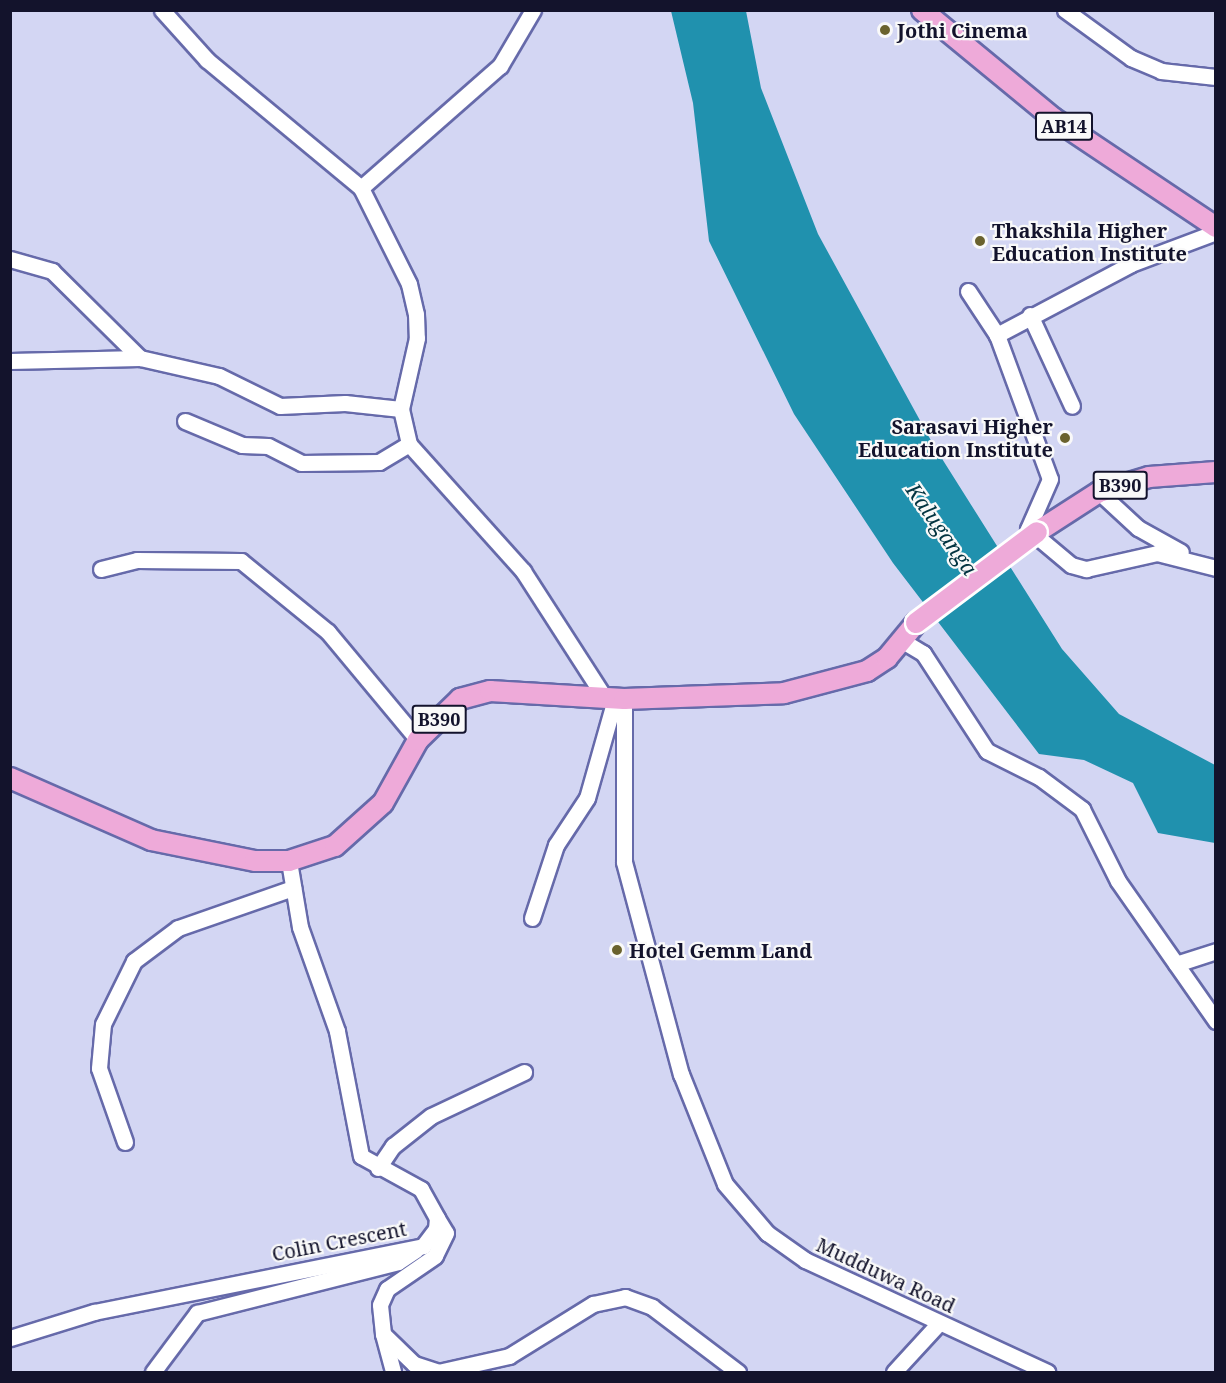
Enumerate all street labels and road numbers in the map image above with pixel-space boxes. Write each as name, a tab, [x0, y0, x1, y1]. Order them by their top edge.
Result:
road number: AB14	[1034, 111, 1094, 141]
road number: B390	[1092, 470, 1148, 500]
road number: B390	[410, 704, 468, 734]
street label: Colin Crescent	[270, 1216, 408, 1266]
street label: Mudduwa Road	[813, 1232, 959, 1318]

